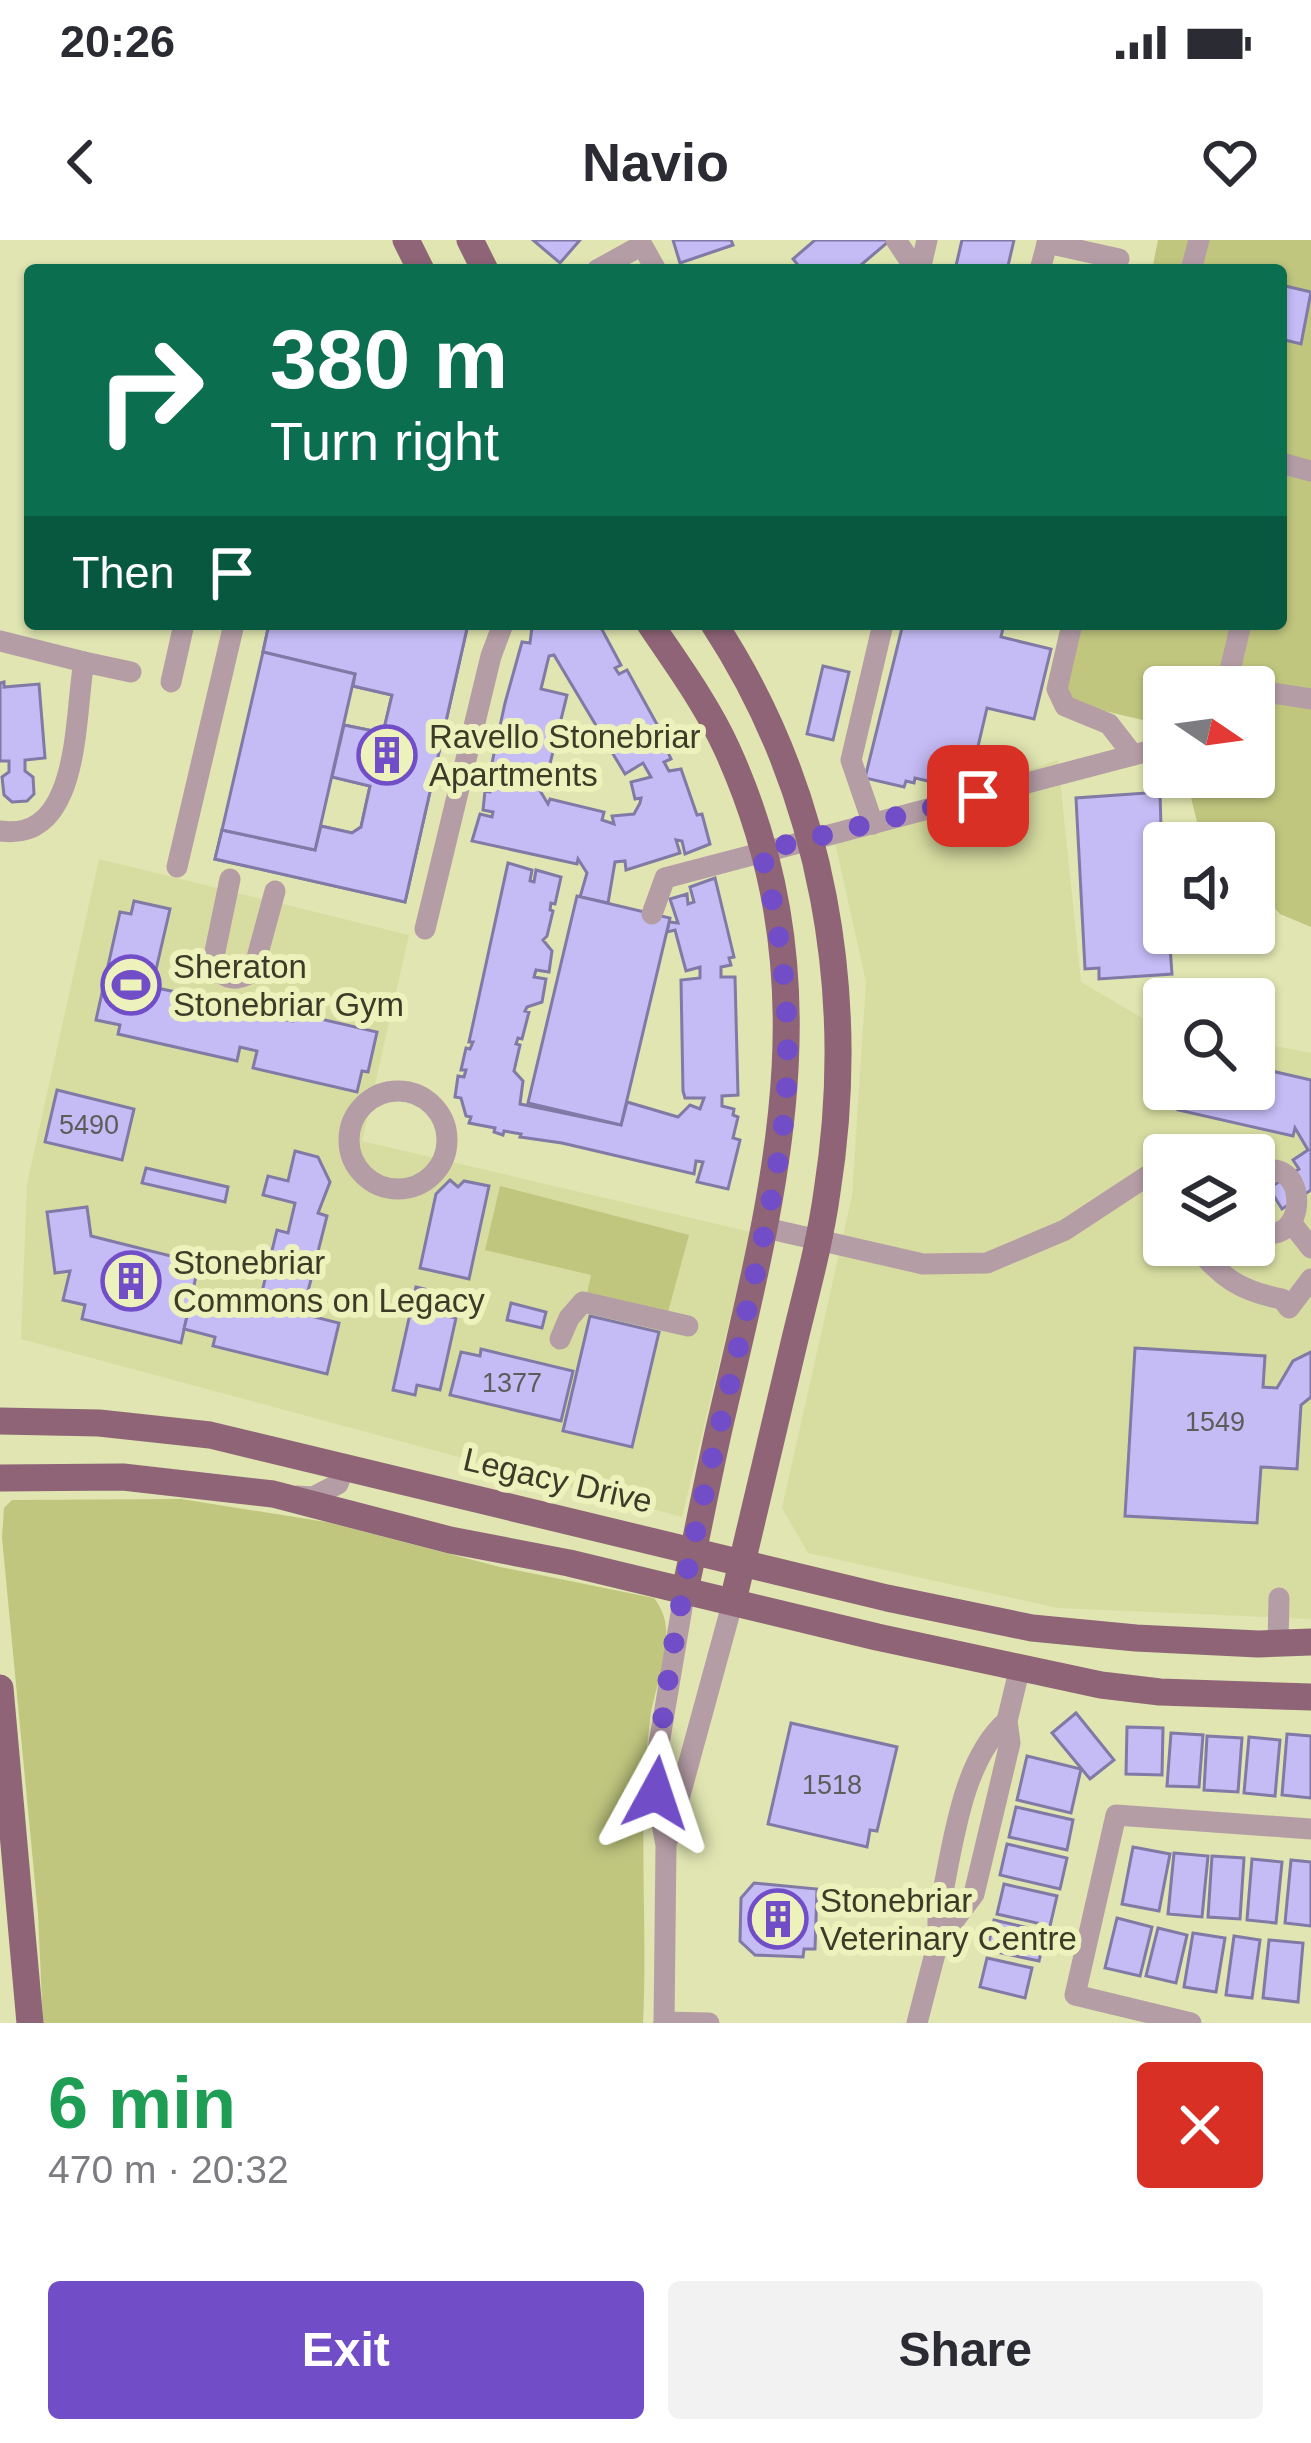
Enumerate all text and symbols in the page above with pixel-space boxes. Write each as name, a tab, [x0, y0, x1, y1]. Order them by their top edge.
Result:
text: 20:26	[60, 16, 175, 67]
icon: back	[48, 129, 114, 195]
icon: heart	[1197, 129, 1263, 195]
text: Navio	[582, 132, 729, 192]
icon: right	[72, 312, 228, 468]
text: 380 m	[270, 312, 508, 406]
text: Turn right	[270, 411, 499, 471]
icon: arrive	[199, 540, 265, 606]
text: Then	[72, 547, 175, 598]
north arrow	[1143, 666, 1275, 798]
map controls	[1143, 666, 1275, 1266]
place label: Ravello Stonebriar Apartments	[429, 718, 700, 793]
building icon: Ravello Stonebriar Apartments	[356, 724, 418, 786]
pin	[927, 745, 1029, 847]
icon: arrive	[945, 763, 1011, 829]
button: sound	[1143, 822, 1275, 954]
place label: Sheraton Stonebriar Gym	[173, 948, 404, 1023]
sports icon: Sheraton Stonebriar Gym	[100, 954, 162, 1016]
button: search	[1143, 978, 1275, 1110]
house number: 5490	[59, 1110, 119, 1140]
button: layers	[1143, 1134, 1275, 1266]
place label: Stonebriar Commons on Legacy	[173, 1244, 485, 1319]
building icon: Stonebriar Commons on Legacy	[100, 1250, 162, 1312]
house number: 1377	[482, 1368, 542, 1398]
house number: 1549	[1185, 1407, 1245, 1437]
street label: Legacy Drive	[460, 1440, 656, 1520]
position arrow	[593, 1730, 719, 1856]
house number: 1518	[802, 1770, 862, 1800]
place label: Stonebriar Veterinary Centre	[820, 1882, 1077, 1957]
building icon: Stonebriar Veterinary Centre	[747, 1888, 809, 1950]
button: close	[1137, 2062, 1263, 2188]
text: 6 min	[48, 2063, 236, 2143]
text: 470 m · 20:32	[48, 2148, 289, 2191]
button: Exit	[48, 2281, 644, 2419]
button: Share	[668, 2281, 1263, 2419]

